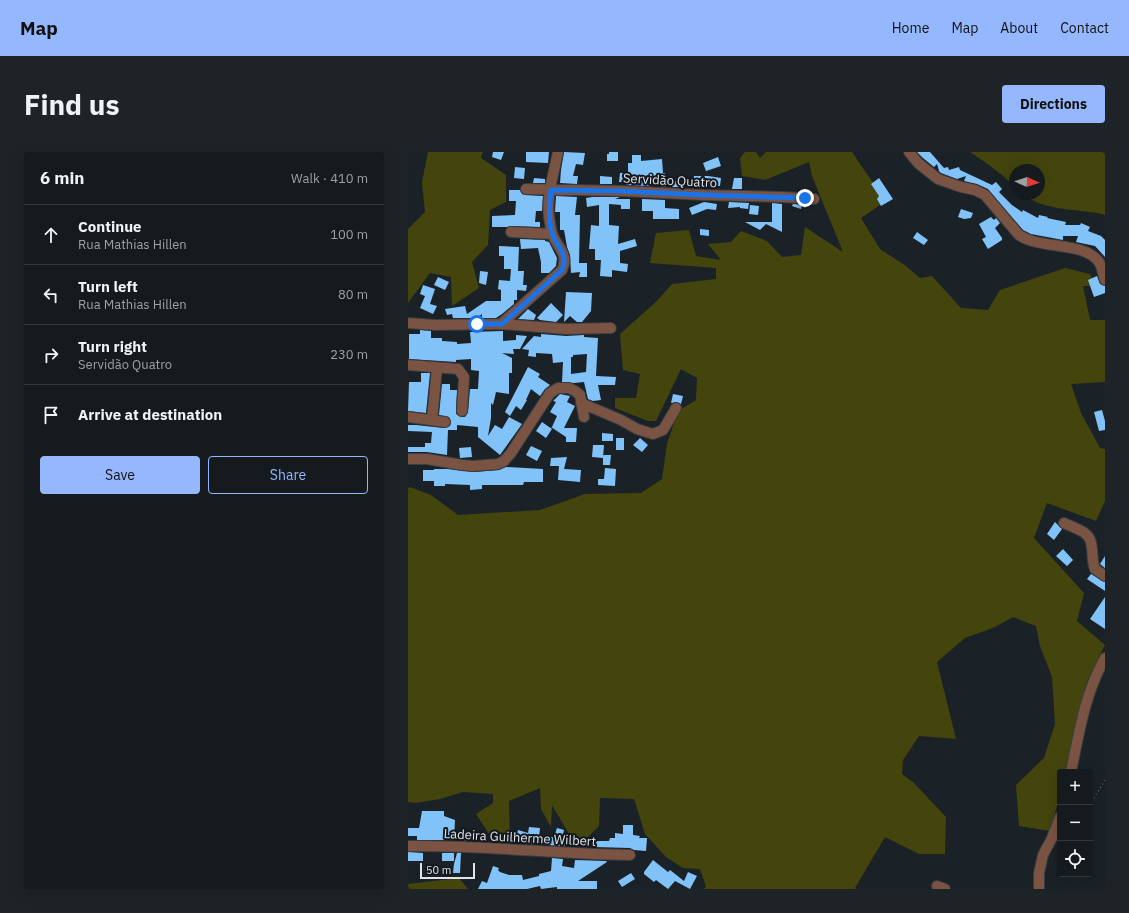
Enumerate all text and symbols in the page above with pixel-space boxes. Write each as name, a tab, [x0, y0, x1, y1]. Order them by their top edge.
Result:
text: Map	[20, 16, 58, 40]
text: Home	[892, 19, 929, 37]
text: Map	[951, 19, 978, 37]
text: About	[1000, 19, 1038, 37]
text: Contact	[1060, 19, 1109, 37]
button: Directions	[1002, 85, 1105, 123]
text: Find us	[24, 86, 120, 123]
north arrow	[1009, 164, 1045, 200]
text: 6 min	[40, 167, 84, 189]
text: Walk · 410 m	[291, 170, 368, 187]
street label: Servidão Quatro	[623, 170, 717, 191]
route end	[796, 189, 814, 207]
text: Continue	[78, 217, 142, 236]
icon: ahead	[40, 224, 62, 246]
text: 100 m	[330, 226, 368, 243]
text: Rua Mathias Hillen	[78, 236, 187, 253]
text: Turn left	[78, 277, 138, 296]
icon: left	[40, 284, 62, 306]
text: 80 m	[338, 286, 368, 303]
text: Rua Mathias Hillen	[78, 296, 187, 313]
route start	[468, 315, 486, 333]
text: Turn right	[78, 337, 147, 356]
icon: right	[40, 344, 62, 366]
text: 230 m	[330, 346, 368, 363]
text: Servidão Quatro	[78, 356, 172, 373]
icon: arrive	[40, 404, 62, 426]
text: Arrive at destination	[78, 405, 222, 424]
button: Save	[40, 456, 200, 494]
button: Share	[208, 456, 368, 494]
map controls	[1057, 769, 1093, 877]
button: +	[1057, 769, 1093, 805]
button: −	[1057, 805, 1093, 841]
street label: Ladeira Guilherme Wilbert	[443, 825, 597, 850]
button: locate	[1057, 841, 1093, 877]
scale bar	[420, 861, 475, 880]
text: 50 m	[426, 863, 451, 877]

